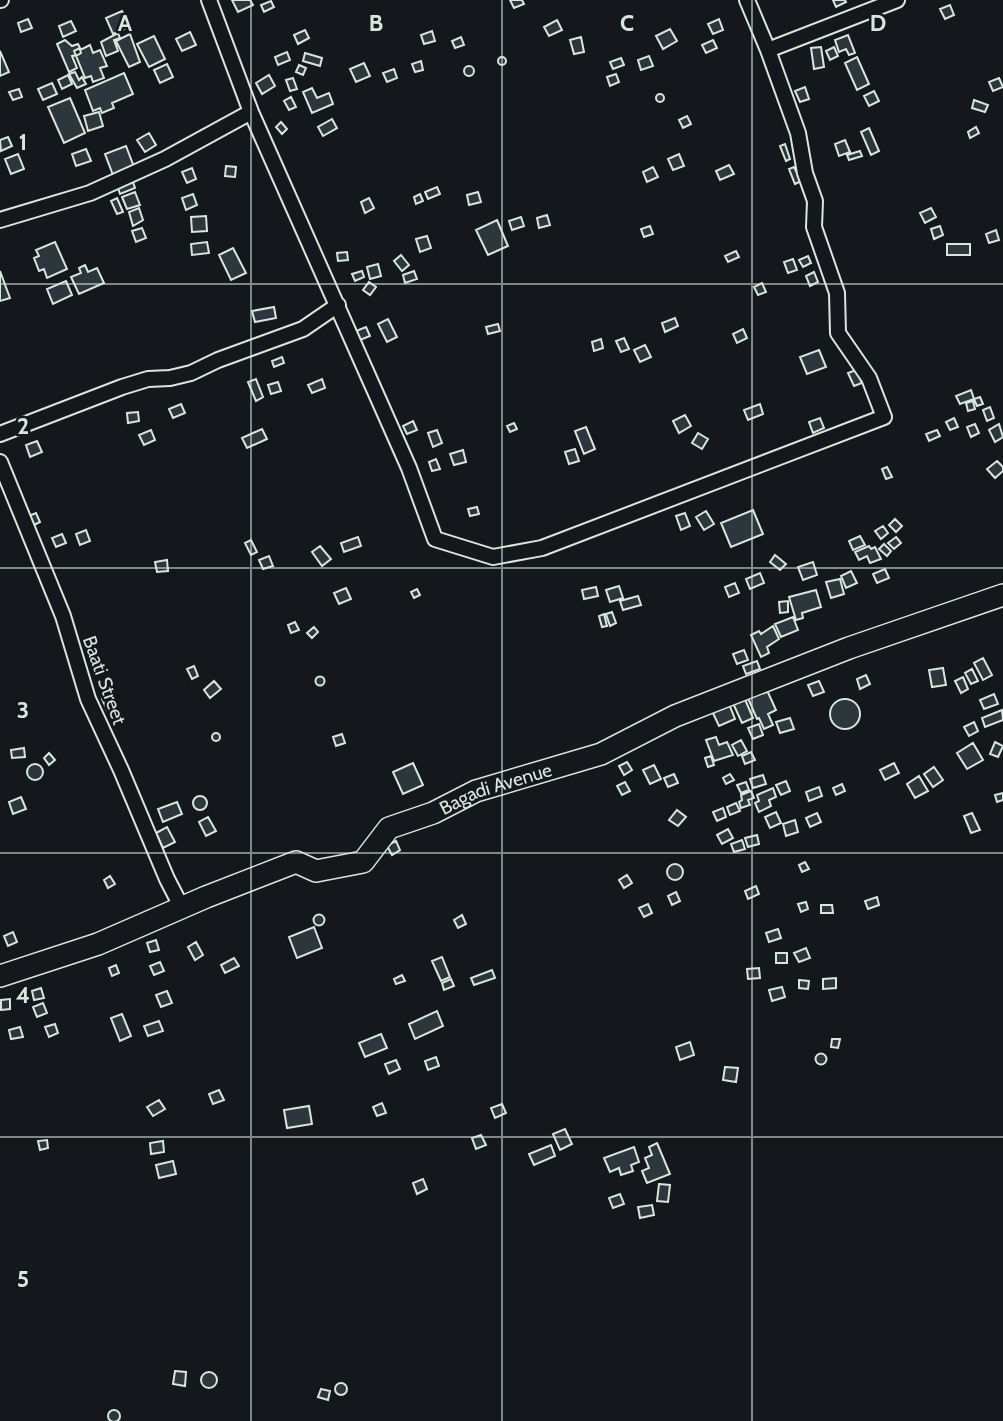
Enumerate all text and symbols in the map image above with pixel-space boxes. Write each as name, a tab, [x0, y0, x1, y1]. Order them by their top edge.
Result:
text: A	[118, 9, 133, 37]
text: B	[369, 9, 383, 37]
text: C	[620, 9, 634, 37]
text: D	[870, 9, 886, 37]
text: 1	[19, 128, 27, 156]
text: 2	[17, 412, 29, 440]
street label: Baati Street	[78, 633, 131, 728]
text: 3	[17, 696, 29, 724]
street label: Bagadi Avenue	[435, 758, 555, 820]
text: 4	[16, 981, 30, 1009]
text: 5	[17, 1265, 29, 1293]

